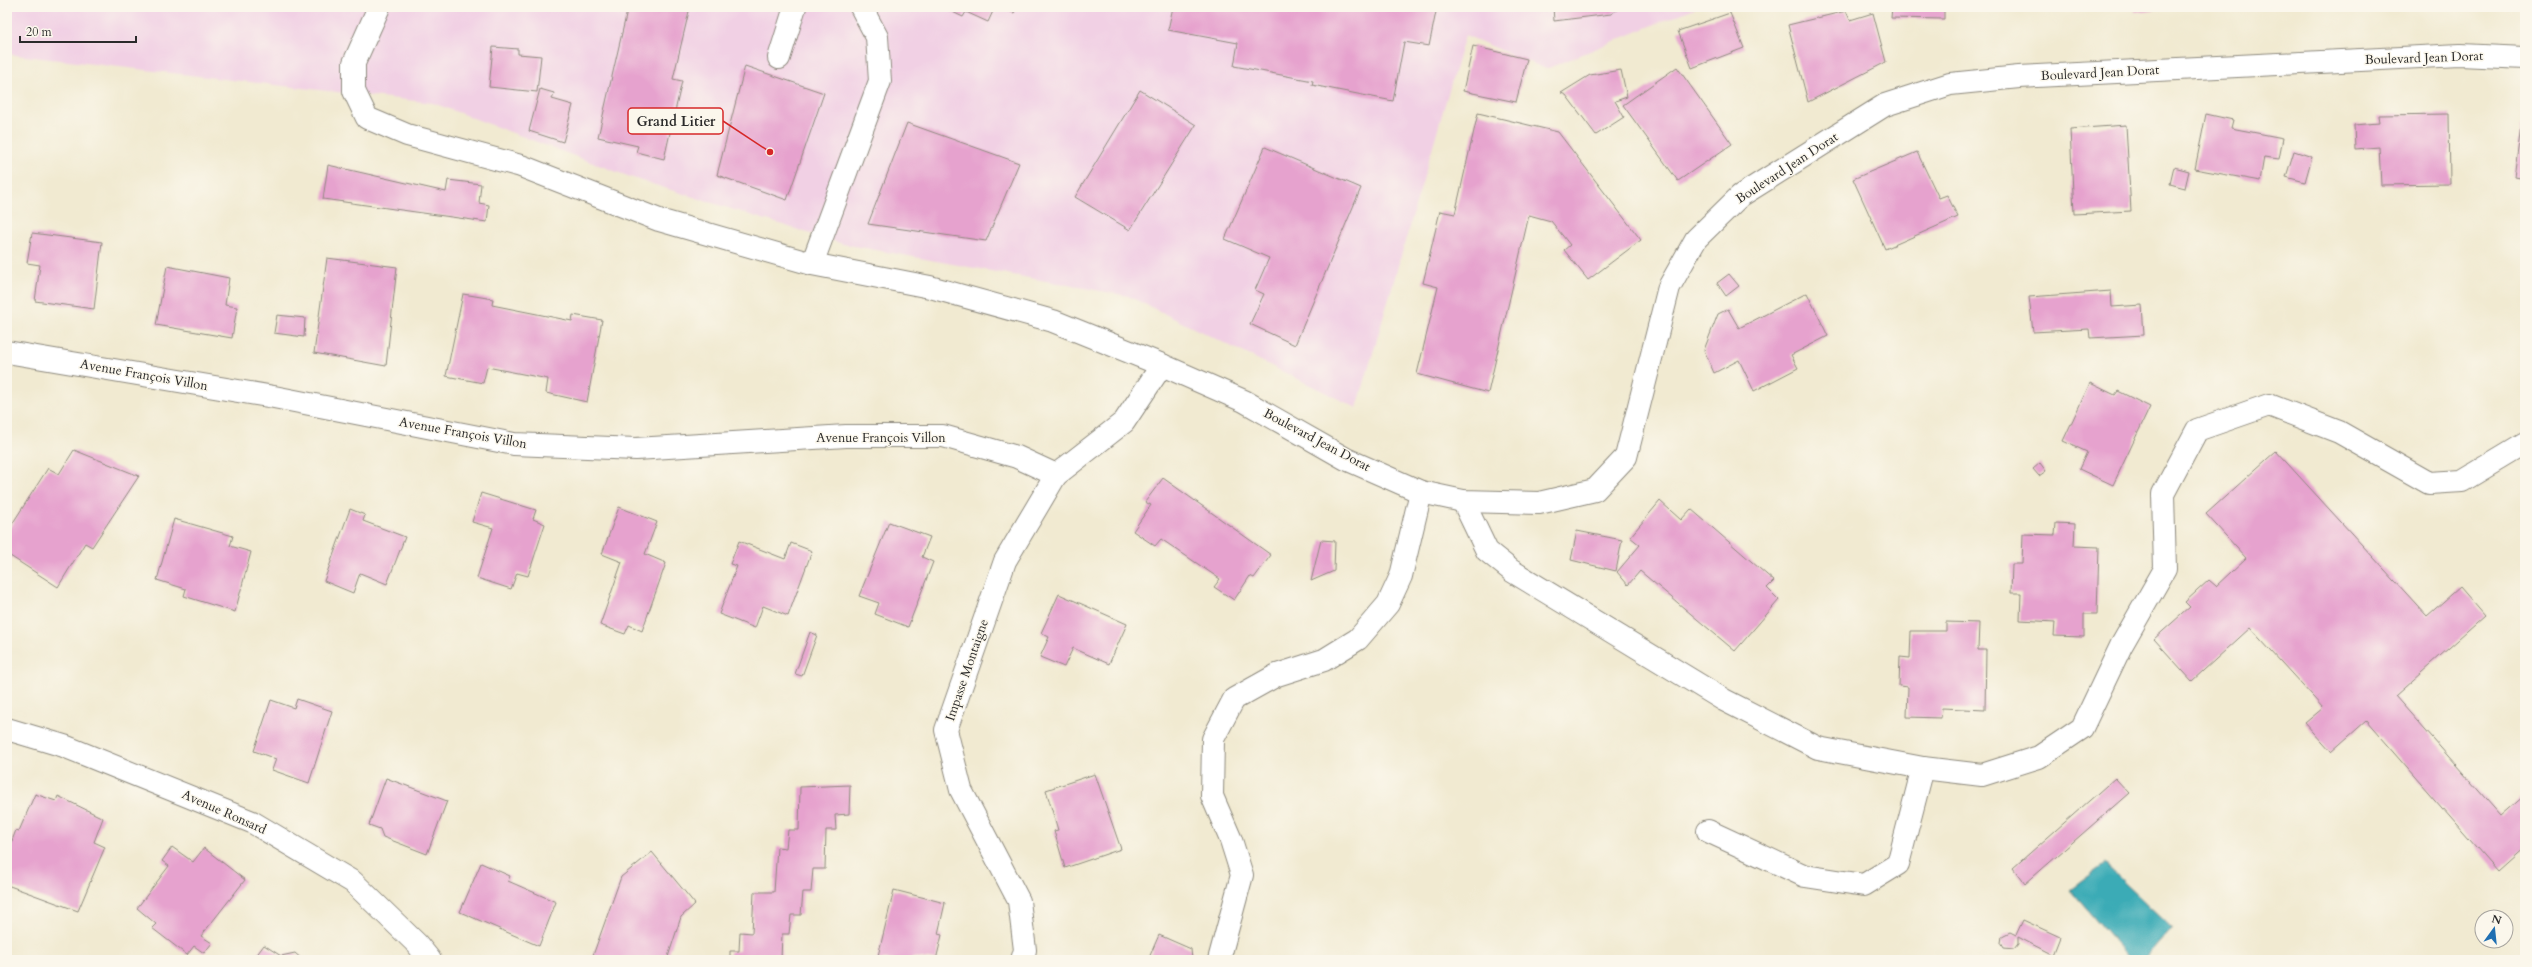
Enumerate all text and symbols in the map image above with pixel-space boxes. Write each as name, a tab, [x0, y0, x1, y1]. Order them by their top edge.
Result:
scale bar	[20, 18, 136, 44]
text: 20 m	[26, 24, 53, 40]
street label: Boulevard Jean Dorat	[2365, 47, 2483, 69]
street label: Boulevard Jean Dorat	[2040, 61, 2160, 85]
callout: Grand Litier	[628, 108, 723, 134]
text: Grand Litier	[637, 112, 716, 131]
street label: Boulevard Jean Dorat	[1732, 128, 1842, 208]
street label: Avenue François Villon	[79, 355, 210, 395]
street label: Boulevard Jean Dorat	[1260, 404, 1374, 476]
street label: Avenue François Villon	[398, 413, 529, 453]
street label: Avenue François Villon	[816, 429, 946, 447]
street label: Impasse Montaigne	[941, 617, 993, 723]
street label: Avenue Ronsard	[179, 785, 269, 839]
north arrow	[2474, 909, 2514, 949]
text: N	[2490, 911, 2503, 928]

